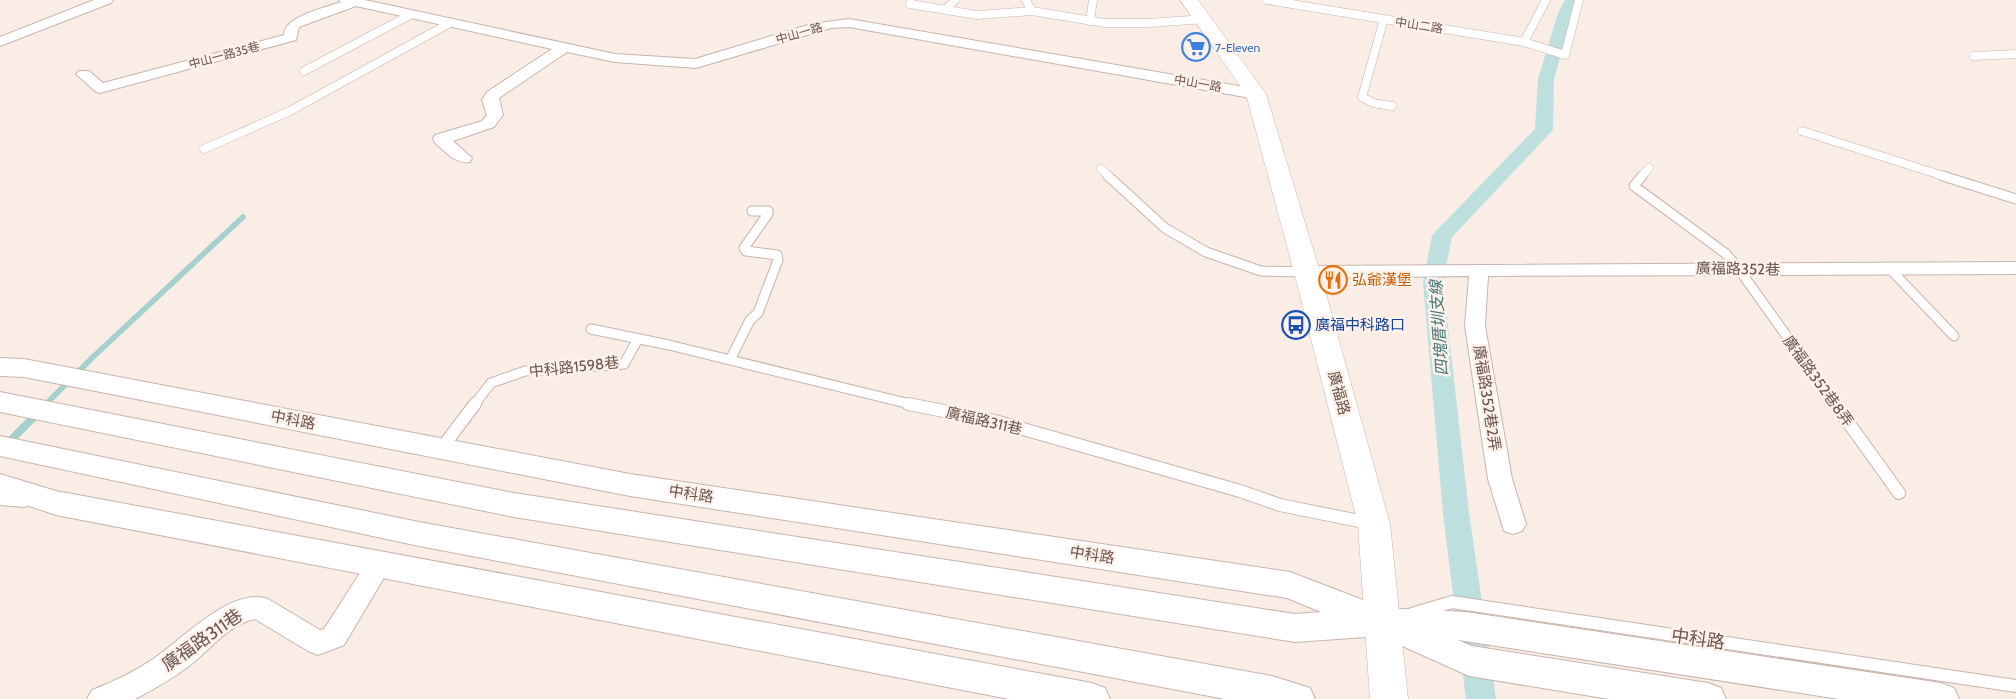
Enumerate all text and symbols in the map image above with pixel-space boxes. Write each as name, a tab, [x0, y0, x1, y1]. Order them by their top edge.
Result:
street label: 中山二路	[1394, 14, 1444, 36]
street label: 中山一路	[774, 19, 824, 47]
supermarket icon: 7-Eleven	[1181, 32, 1211, 62]
street label: 中山一路35巷	[187, 38, 261, 72]
place label: 7-Eleven	[1215, 40, 1260, 55]
street label: 中山一路	[1173, 71, 1223, 95]
street label: 廣福路352巷	[1696, 259, 1780, 279]
restaurant icon: 弘爺漢堡	[1318, 265, 1348, 295]
place label: 弘爺漢堡	[1352, 271, 1412, 289]
water label: 四塊厝圳支線	[1426, 277, 1452, 377]
bus stop icon: 廣福中科路口	[1281, 310, 1311, 340]
place label: 廣福中科路口	[1315, 316, 1405, 334]
street label: 廣福路352巷8弄	[1779, 332, 1857, 430]
street label: 廣福路352巷2弄	[1470, 344, 1504, 452]
street label: 中科路1598巷	[528, 353, 620, 381]
street label: 廣福路	[1324, 369, 1354, 417]
street label: 廣福路311巷	[944, 403, 1024, 439]
street label: 中科路	[269, 407, 317, 433]
street label: 中科路	[667, 482, 715, 506]
street label: 中科路	[1068, 543, 1116, 567]
street label: 廣福路311巷	[157, 604, 247, 676]
street label: 中科路	[1670, 624, 1726, 654]

